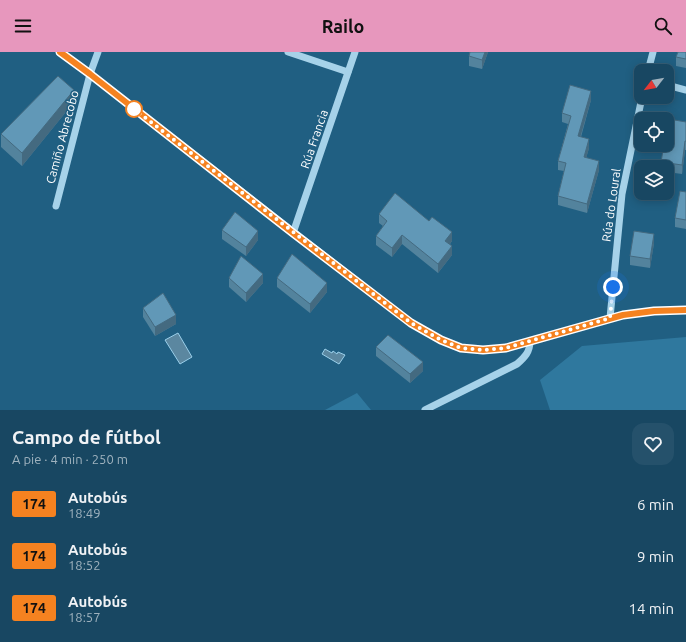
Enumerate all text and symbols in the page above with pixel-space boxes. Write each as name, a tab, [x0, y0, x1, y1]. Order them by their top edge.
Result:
icon: menu	[12, 15, 34, 37]
icon: search	[652, 15, 674, 37]
text: Railo	[322, 16, 364, 36]
north arrow	[634, 64, 674, 104]
map controls	[634, 64, 674, 200]
street label: Camiño Abrecobo	[43, 89, 81, 185]
unlabelled marker	[125, 100, 143, 118]
street label: Rúa Francia	[298, 108, 330, 170]
button: locate	[634, 112, 674, 152]
button: layers	[634, 160, 674, 200]
street label: Rúa do Loural	[599, 168, 623, 242]
your location	[603, 277, 623, 297]
button: heart	[632, 423, 674, 465]
text: Campo de fútbol	[12, 426, 161, 448]
text: A pie · 4 min · 250 m	[12, 452, 128, 466]
text: Autobús	[68, 489, 127, 506]
text: 174	[22, 496, 46, 512]
text: 6 min	[637, 496, 674, 513]
text: 18:49	[68, 506, 101, 520]
text: Autobús	[68, 541, 127, 558]
text: 174	[22, 548, 46, 564]
text: 9 min	[637, 548, 674, 565]
text: 18:52	[68, 558, 101, 572]
text: Autobús	[68, 593, 127, 610]
text: 174	[22, 600, 46, 616]
text: 14 min	[628, 600, 674, 617]
text: 18:57	[68, 610, 101, 624]

